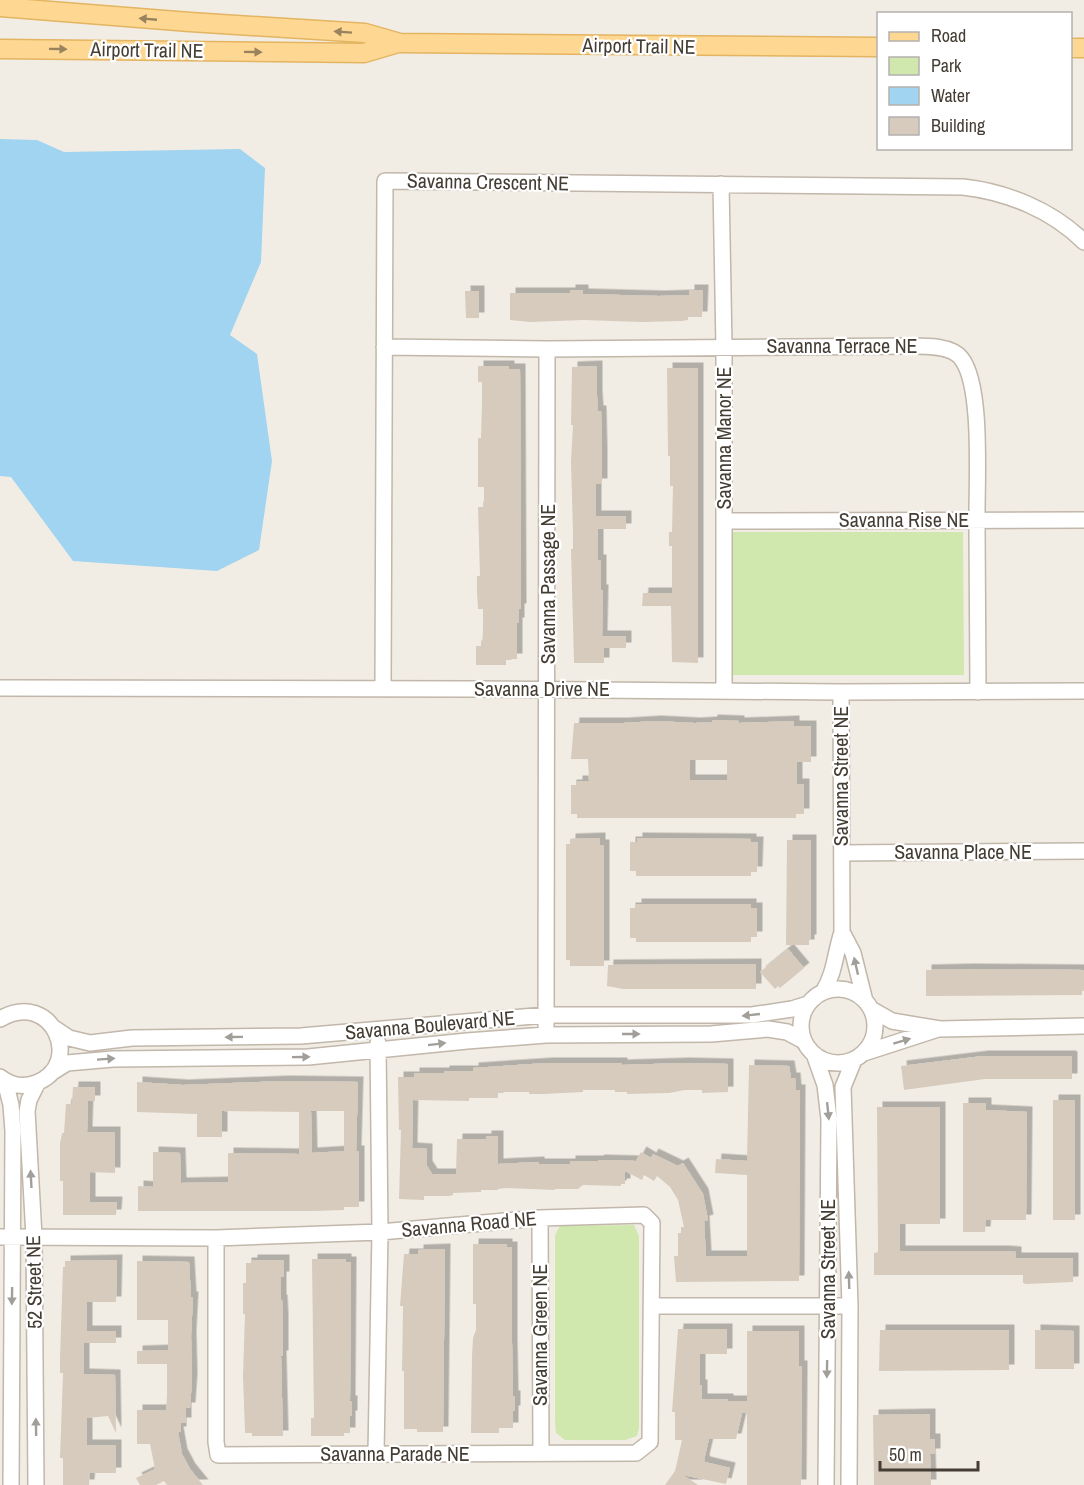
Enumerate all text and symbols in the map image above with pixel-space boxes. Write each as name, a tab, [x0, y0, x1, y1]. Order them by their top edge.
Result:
legend	[877, 12, 1072, 150]
one-way arrow	[139, 14, 158, 23]
text: Road	[931, 23, 966, 48]
one-way arrow	[333, 27, 352, 36]
street label: Airport Trail NE	[581, 31, 696, 60]
street label: Airport Trail NE	[89, 35, 204, 64]
one-way arrow	[49, 45, 68, 54]
one-way arrow	[244, 47, 263, 57]
text: Park	[931, 53, 962, 78]
text: Water	[931, 83, 970, 108]
text: Building	[931, 113, 986, 138]
street label: Savanna Crescent NE	[407, 167, 569, 196]
street label: Savanna Terrace NE	[766, 332, 918, 359]
street label: Savanna Manor NE	[710, 366, 737, 510]
street label: Savanna Passage NE	[534, 504, 561, 664]
street label: Savanna Rise NE	[839, 506, 969, 533]
street label: Savanna Drive NE	[474, 675, 610, 702]
street label: Savanna Street NE	[827, 706, 854, 846]
street label: Savanna Place NE	[894, 838, 1032, 865]
one-way arrow	[850, 956, 860, 975]
street label: Savanna Boulevard NE	[344, 1004, 516, 1045]
one-way arrow	[742, 1010, 761, 1020]
one-way arrow	[622, 1029, 641, 1039]
one-way arrow	[225, 1032, 244, 1042]
one-way arrow	[893, 1036, 911, 1045]
one-way arrow	[427, 1039, 446, 1049]
one-way arrow	[292, 1053, 311, 1062]
one-way arrow	[97, 1054, 116, 1064]
one-way arrow	[823, 1101, 833, 1120]
one-way arrow	[26, 1169, 35, 1188]
street label: Savanna Street NE	[814, 1199, 841, 1339]
street label: Savanna Road NE	[400, 1204, 538, 1243]
street label: 52 Street NE	[19, 1235, 48, 1329]
street label: Savanna Green NE	[526, 1264, 553, 1406]
one-way arrow	[845, 1270, 854, 1289]
one-way arrow	[7, 1286, 17, 1305]
one-way arrow	[823, 1359, 832, 1378]
one-way arrow	[31, 1417, 41, 1436]
scale bar	[880, 1434, 978, 1472]
street label: Savanna Parade NE	[320, 1440, 470, 1467]
text: 50 m	[889, 1442, 922, 1467]

